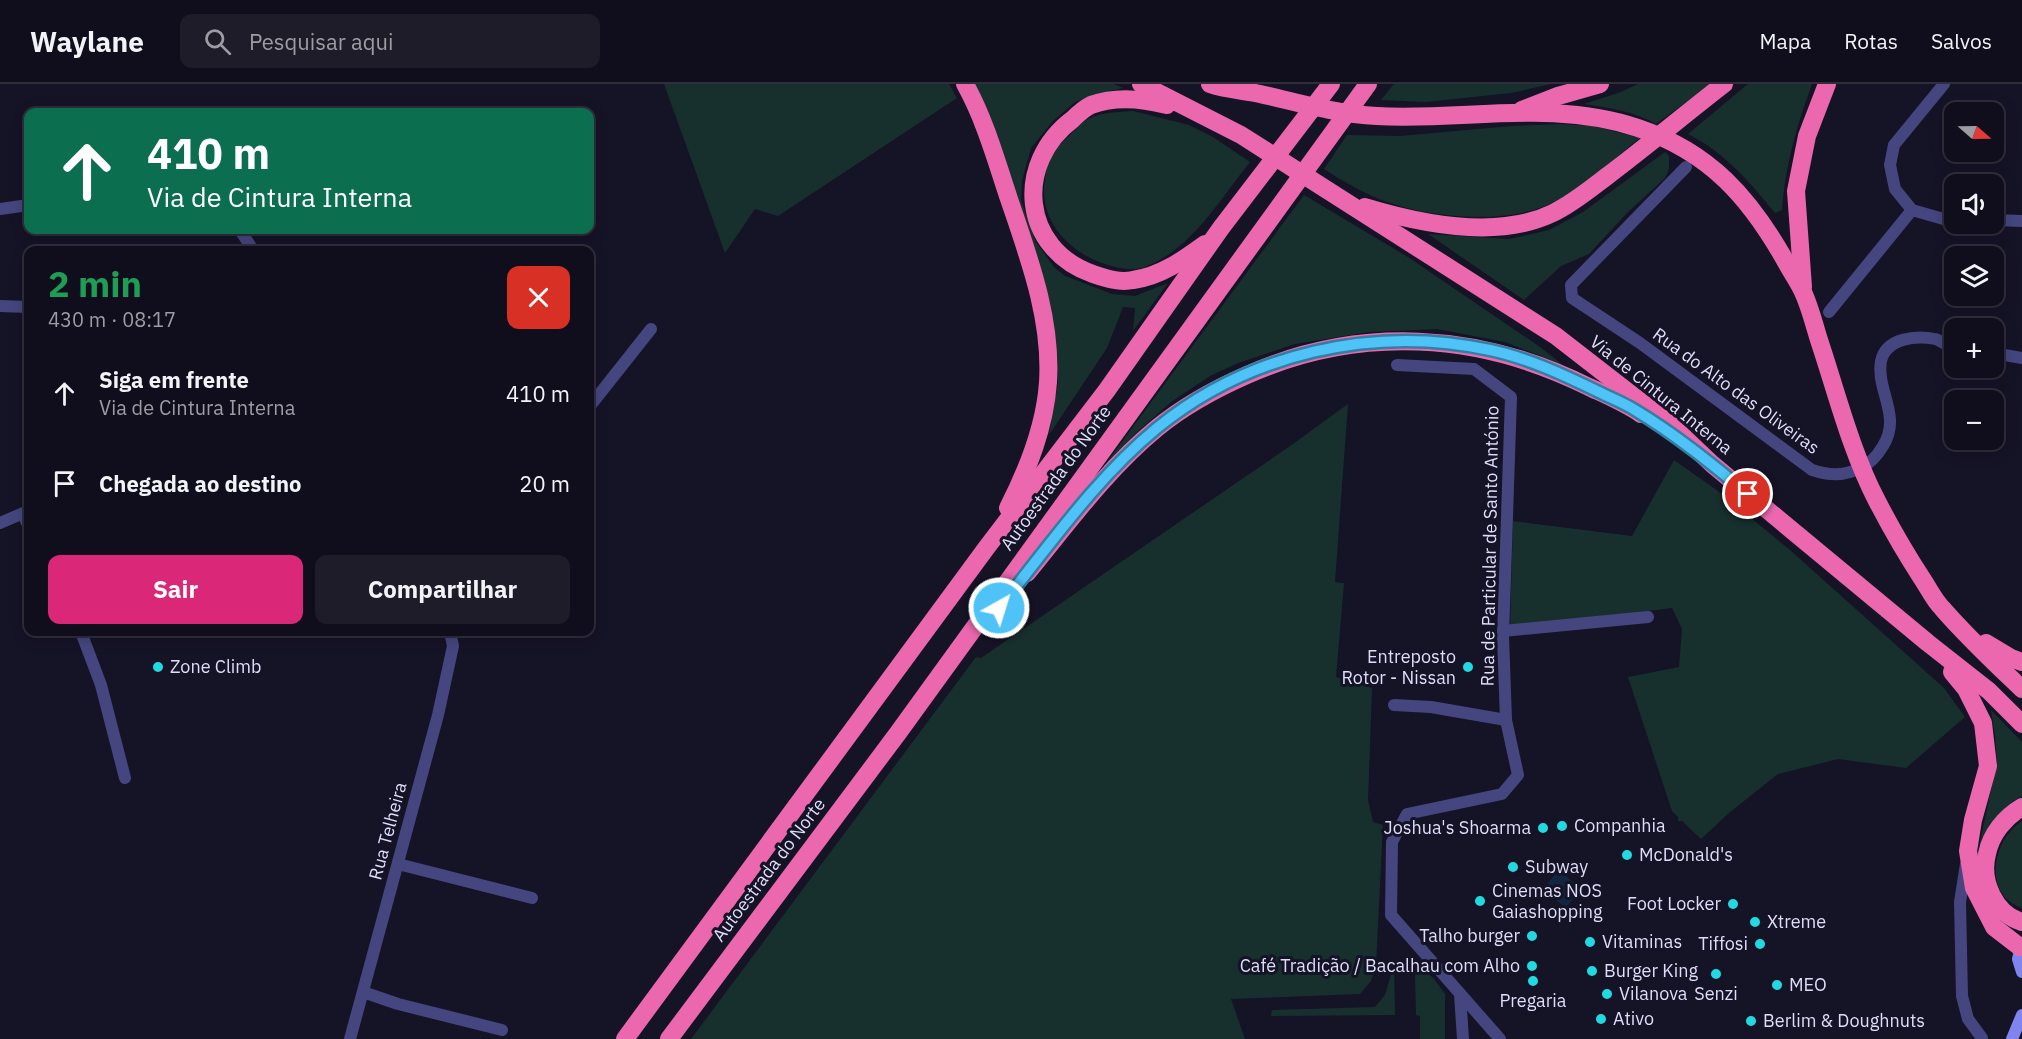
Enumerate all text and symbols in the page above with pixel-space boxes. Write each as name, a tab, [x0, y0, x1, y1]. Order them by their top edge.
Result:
search box	[180, 14, 600, 68]
text: Waylane	[30, 23, 144, 60]
icon: search	[201, 25, 234, 58]
text: Pesquisar aqui	[249, 27, 394, 56]
text: Mapa	[1760, 27, 1811, 55]
text: Rotas	[1844, 27, 1898, 55]
text: Salvos	[1931, 27, 1992, 55]
north arrow	[1944, 102, 2004, 162]
map controls	[1944, 102, 2004, 450]
text: 410 m	[147, 126, 270, 181]
icon: ahead	[48, 132, 126, 210]
button: sound	[1944, 174, 2004, 234]
text: Via de Cintura Interna	[147, 179, 412, 214]
button: layers	[1944, 246, 2004, 306]
text: 2 min	[48, 260, 142, 307]
button: close	[507, 266, 570, 329]
text: 430 m · 08:17	[48, 306, 176, 333]
button: +	[1944, 318, 2004, 378]
street label: Rua do Alto das Oliveiras	[1648, 322, 1824, 459]
street label: Via de Cintura Interna	[1585, 330, 1738, 459]
text: Siga em frente	[99, 365, 249, 394]
icon: ahead	[48, 377, 81, 410]
text: 410 m	[506, 379, 570, 408]
button: −	[1944, 390, 2004, 450]
text: Via de Cintura Interna	[99, 394, 295, 421]
street label: Autoestrada do Norte	[995, 401, 1116, 555]
street label: Rua de Particular de Santo António	[1476, 405, 1503, 687]
icon: arrive	[48, 467, 81, 500]
pin	[1722, 468, 1773, 519]
text: Chegada ao destino	[99, 469, 302, 498]
text: 20 m	[519, 469, 570, 498]
icon: arrive	[1731, 477, 1764, 510]
button: Sair	[48, 555, 303, 624]
button: Compartilhar	[315, 555, 570, 624]
position arrow	[967, 576, 1031, 640]
place label: Entreposto Rotor - Nissan	[1342, 645, 1456, 689]
place label: Zone Climb	[170, 655, 262, 678]
marker: Zone Climb	[151, 660, 165, 674]
marker: Entreposto Rotor - Nissan	[1461, 660, 1475, 674]
street label: Rua Telheira	[363, 779, 412, 882]
street label: Autoestrada do Norte	[707, 793, 830, 946]
place label: Companhia	[1574, 814, 1666, 837]
place label: Joshua's Shoarma	[1384, 816, 1531, 839]
marker: Companhia	[1555, 819, 1569, 833]
marker: Joshua's Shoarma	[1536, 821, 1550, 835]
place label: McDonald's	[1639, 843, 1733, 866]
marker: McDonald's	[1620, 848, 1634, 862]
place label: Subway	[1525, 855, 1588, 878]
marker: Subway	[1506, 860, 1520, 874]
place label: Cinemas NOS Gaiashopping	[1492, 879, 1603, 923]
place label: Foot Locker	[1627, 892, 1721, 915]
marker: Cinemas NOS Gaiashopping	[1473, 894, 1487, 908]
marker: Foot Locker	[1726, 897, 1740, 911]
place label: Xtreme	[1767, 910, 1826, 933]
marker: Xtreme	[1748, 915, 1762, 929]
place label: Talho burger	[1419, 924, 1520, 947]
marker: Talho burger	[1525, 929, 1539, 943]
place label: Vitaminas	[1602, 930, 1682, 953]
place label: Tiffosi	[1698, 932, 1748, 955]
marker: Vitaminas	[1583, 935, 1597, 949]
marker: Tiffosi	[1753, 937, 1767, 951]
place label: Café Tradição / Bacalhau com Alho	[1240, 954, 1520, 977]
marker: Café Tradição / Bacalhau com Alho	[1525, 959, 1539, 973]
place label: Burger King	[1604, 959, 1698, 982]
marker: Burger King	[1585, 964, 1599, 978]
marker: Senzi	[1709, 967, 1723, 981]
place label: MEO	[1789, 973, 1827, 996]
marker: Pregaria	[1526, 974, 1540, 988]
marker: MEO	[1770, 978, 1784, 992]
place label: Vilanova	[1619, 982, 1688, 1005]
place label: Senzi	[1694, 982, 1738, 1005]
marker: Vilanova	[1600, 987, 1614, 1001]
place label: Pregaria	[1500, 989, 1567, 1012]
place label: Ativo	[1613, 1007, 1654, 1030]
place label: Berlim & Doughnuts	[1763, 1009, 1925, 1032]
marker: Ativo	[1594, 1012, 1608, 1026]
marker: Berlim & Doughnuts	[1744, 1014, 1758, 1028]

